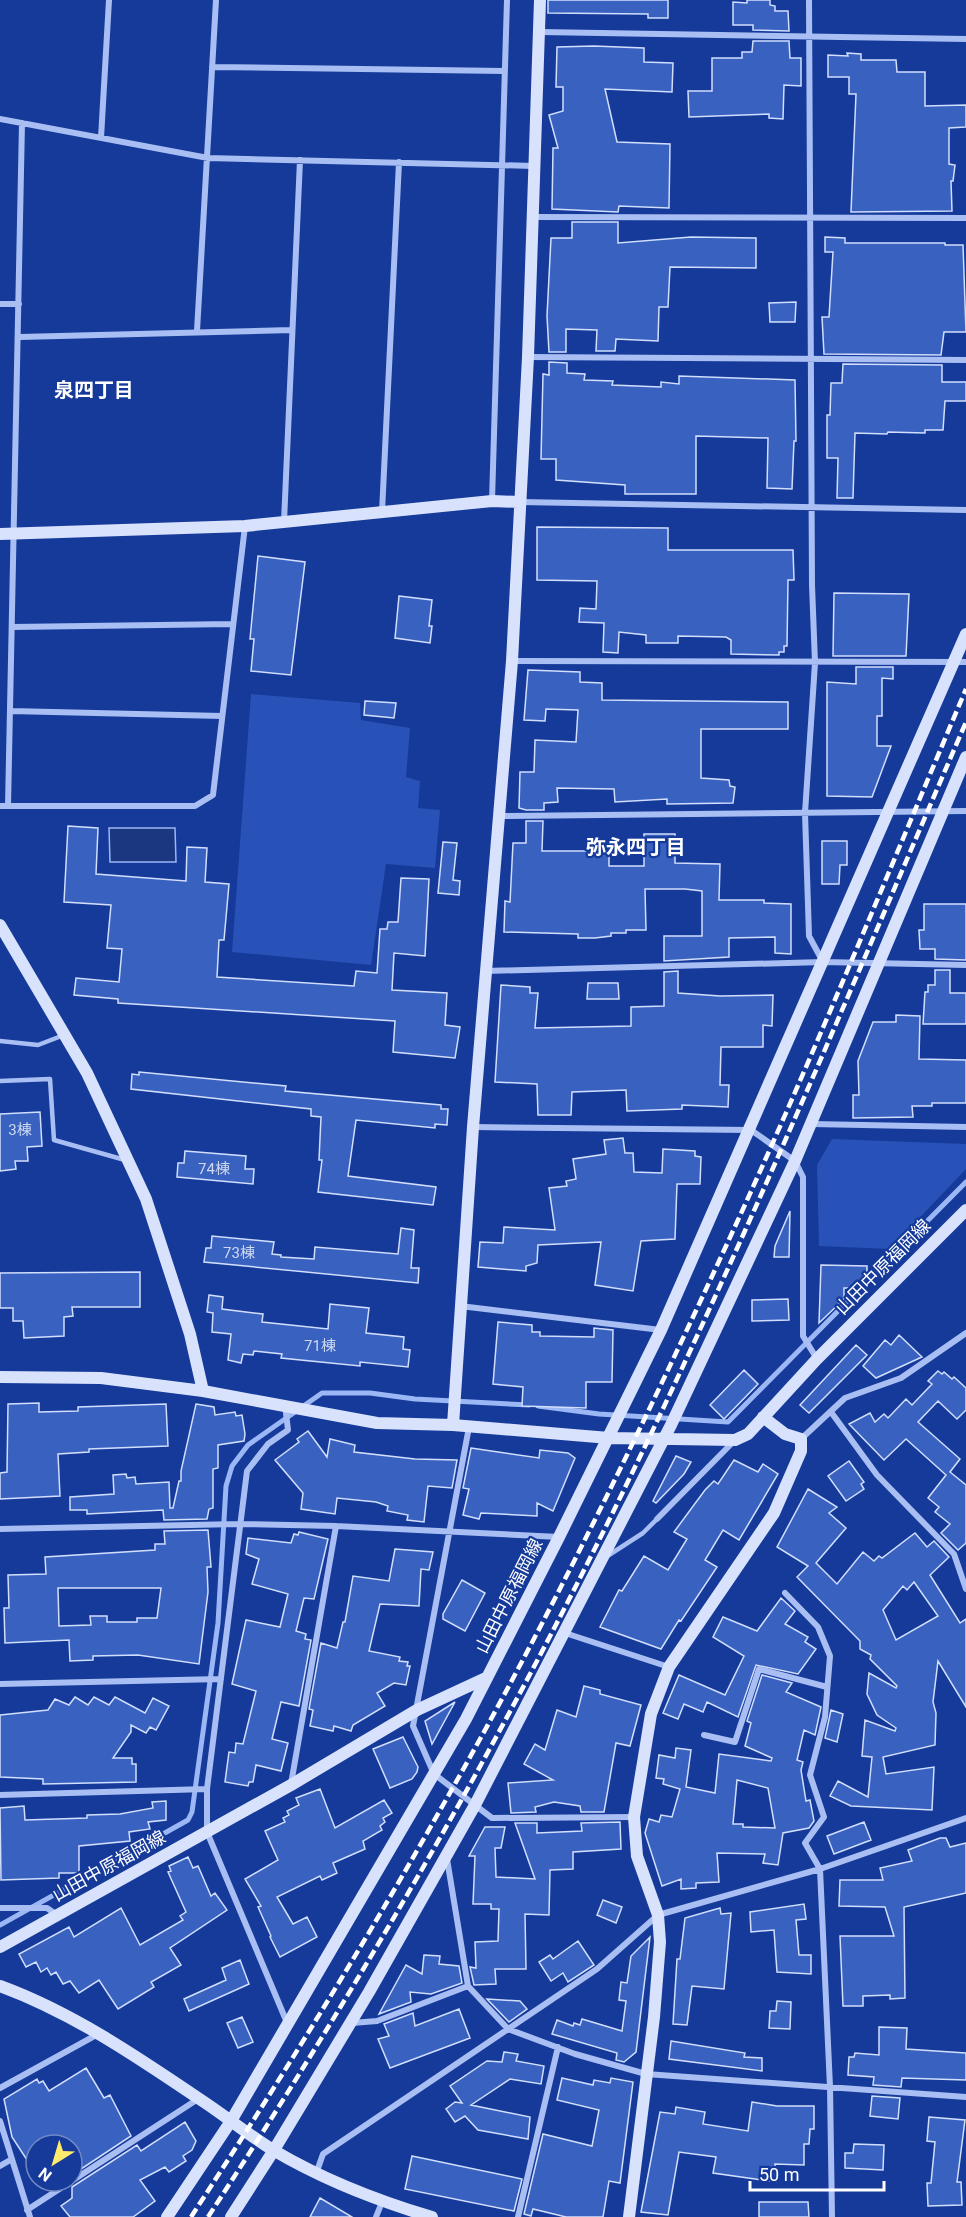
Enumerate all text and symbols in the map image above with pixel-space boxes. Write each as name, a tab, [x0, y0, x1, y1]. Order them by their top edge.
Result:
district label: 泉四丁目	[54, 378, 134, 402]
district label: 弥永四丁目	[586, 835, 686, 859]
house number: 3棟	[8, 1121, 32, 1139]
house number: 74棟	[198, 1160, 230, 1178]
street label: 山田中原福岡線	[831, 1215, 935, 1319]
house number: 73棟	[223, 1244, 255, 1262]
house number: 71棟	[304, 1337, 336, 1355]
street label: 山田中原福岡線	[471, 1535, 547, 1657]
street label: 山田中原福岡線	[49, 1826, 169, 1905]
north arrow	[24, 2133, 84, 2193]
scale bar	[750, 2154, 884, 2192]
text: N	[35, 2164, 56, 2186]
text: 50 m	[759, 2164, 799, 2185]

